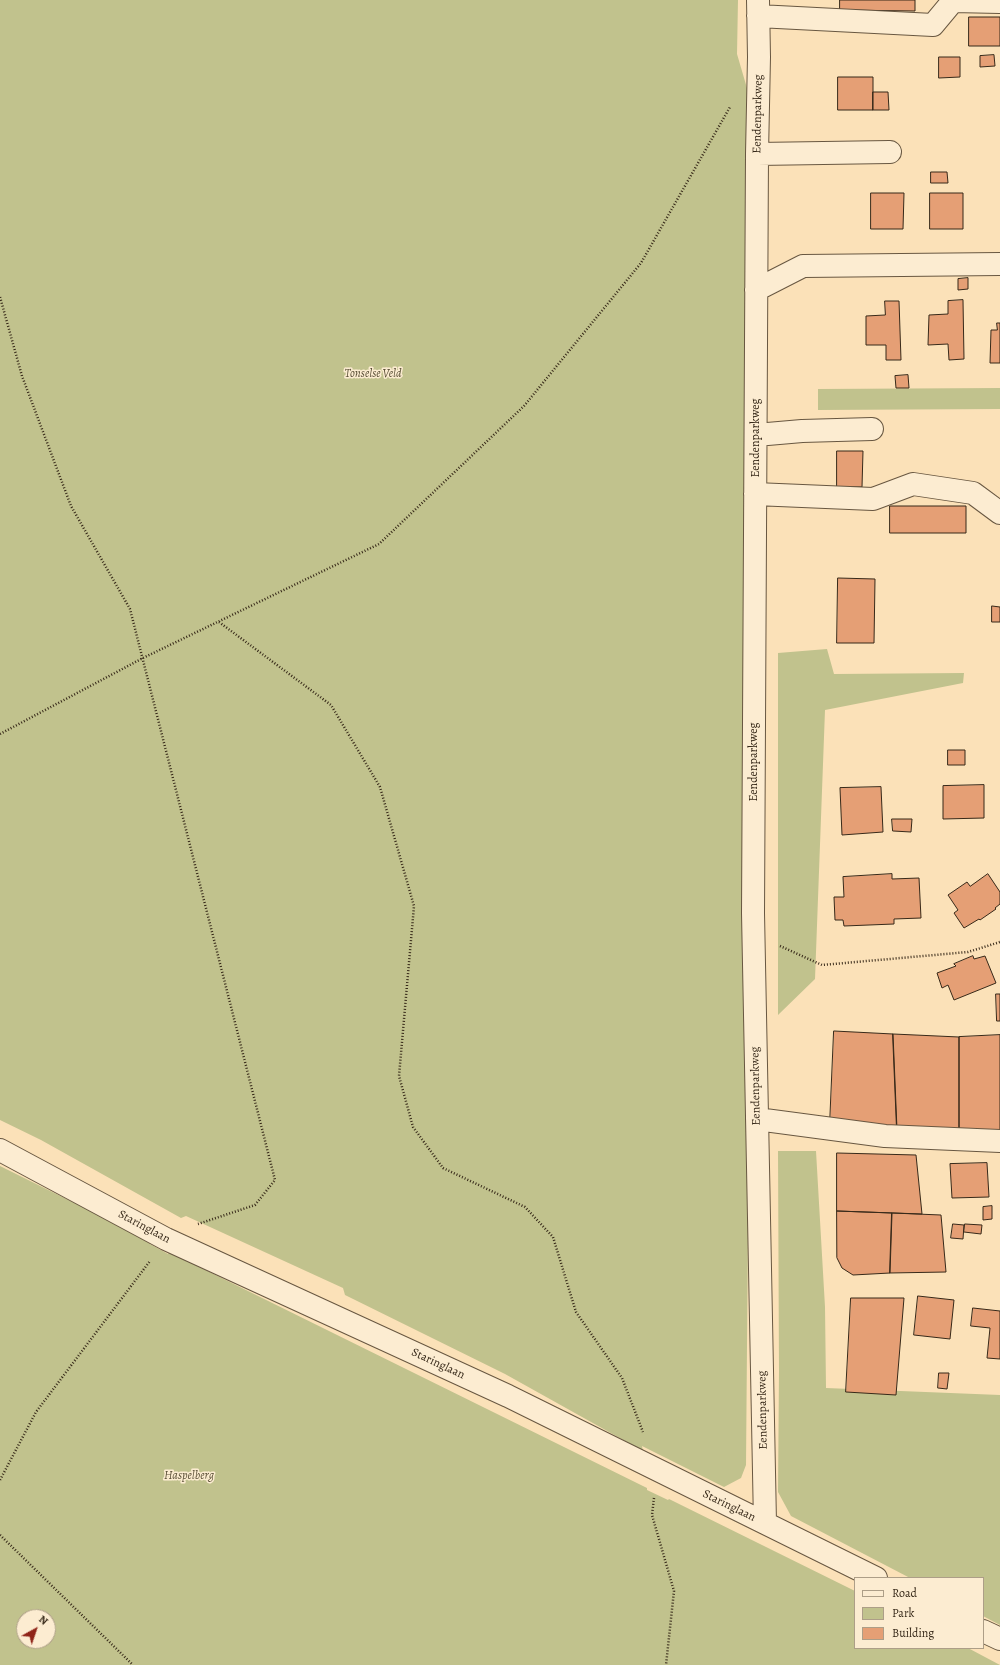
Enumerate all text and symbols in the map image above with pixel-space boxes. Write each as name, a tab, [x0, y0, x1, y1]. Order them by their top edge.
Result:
street label: Eendenparkweg	[750, 74, 766, 154]
park label: Tonselse Veld	[344, 367, 402, 381]
street label: Eendenparkweg	[749, 398, 763, 478]
street label: Eendenparkweg	[747, 722, 761, 802]
street label: Eendenparkweg	[748, 1046, 764, 1126]
street label: Staringlaan	[115, 1207, 173, 1247]
street label: Staringlaan	[409, 1345, 467, 1383]
street label: Eendenparkweg	[755, 1370, 771, 1450]
park label: Haspelberg	[164, 1469, 214, 1483]
street label: Staringlaan	[700, 1487, 758, 1525]
legend	[854, 1577, 984, 1649]
text: Road	[892, 1585, 917, 1601]
text: Park	[892, 1605, 915, 1621]
north arrow	[16, 1609, 56, 1649]
text: N	[35, 1612, 51, 1629]
text: Building	[892, 1625, 934, 1641]

